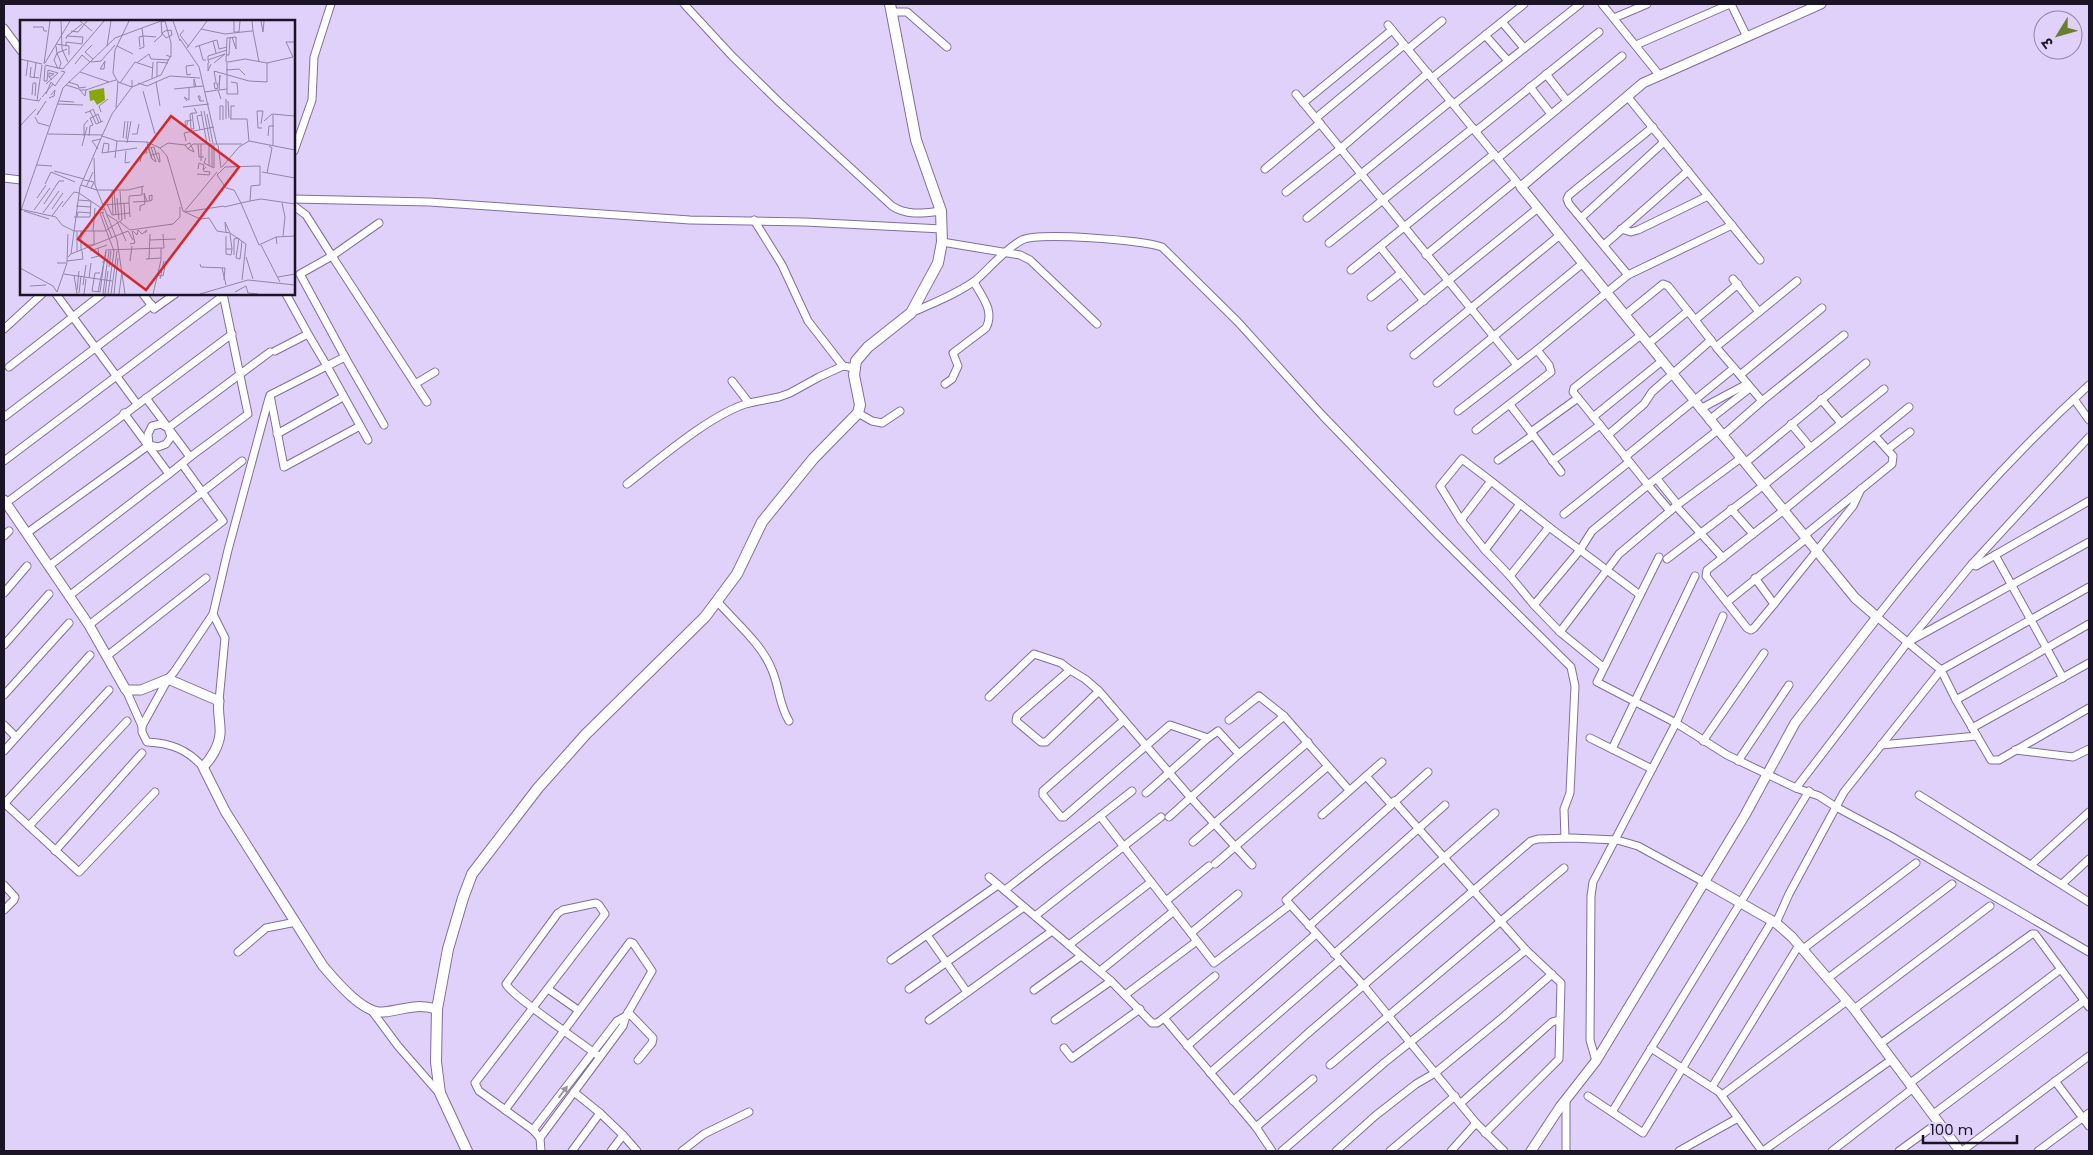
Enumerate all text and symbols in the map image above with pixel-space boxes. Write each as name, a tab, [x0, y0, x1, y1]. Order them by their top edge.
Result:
north arrow	[2033, 10, 2083, 60]
inset map	[20, 20, 295, 295]
text: उ	[2037, 33, 2059, 53]
one-way arrow	[558, 1085, 568, 1099]
scale bar	[1923, 1112, 2017, 1144]
text: 100 m	[1930, 1119, 1973, 1140]

